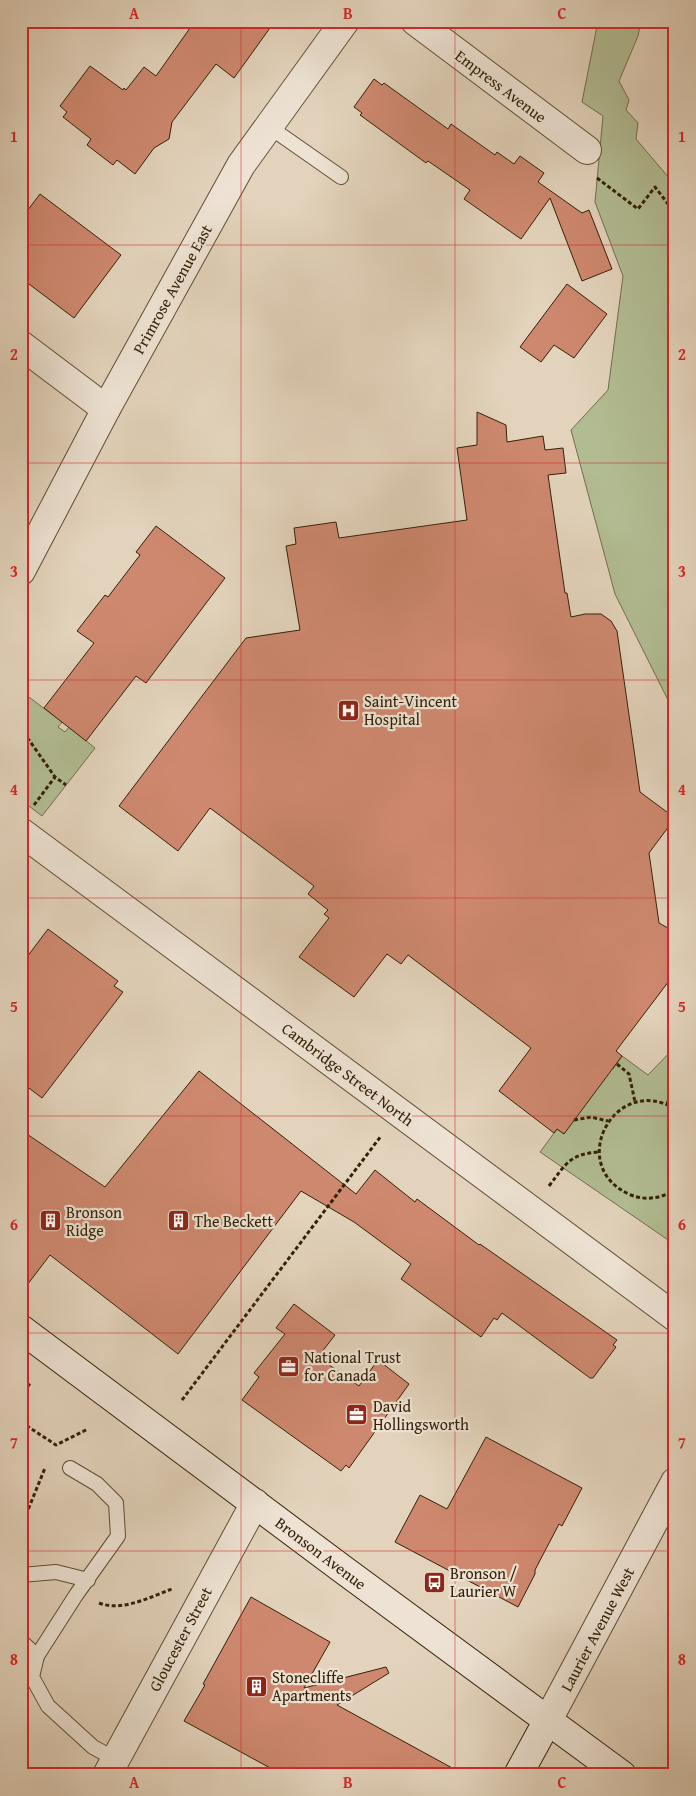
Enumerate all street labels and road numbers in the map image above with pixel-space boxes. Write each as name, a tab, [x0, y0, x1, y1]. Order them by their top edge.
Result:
street label: Empress Avenue	[450, 44, 552, 128]
street label: Primrose Avenue East	[126, 219, 218, 358]
street label: Cambridge Street North	[277, 1016, 419, 1132]
street label: Bronson Avenue	[270, 1511, 372, 1595]
street label: Laurier Avenue West	[554, 1562, 640, 1696]
street label: Gloucester Street	[142, 1582, 218, 1696]

